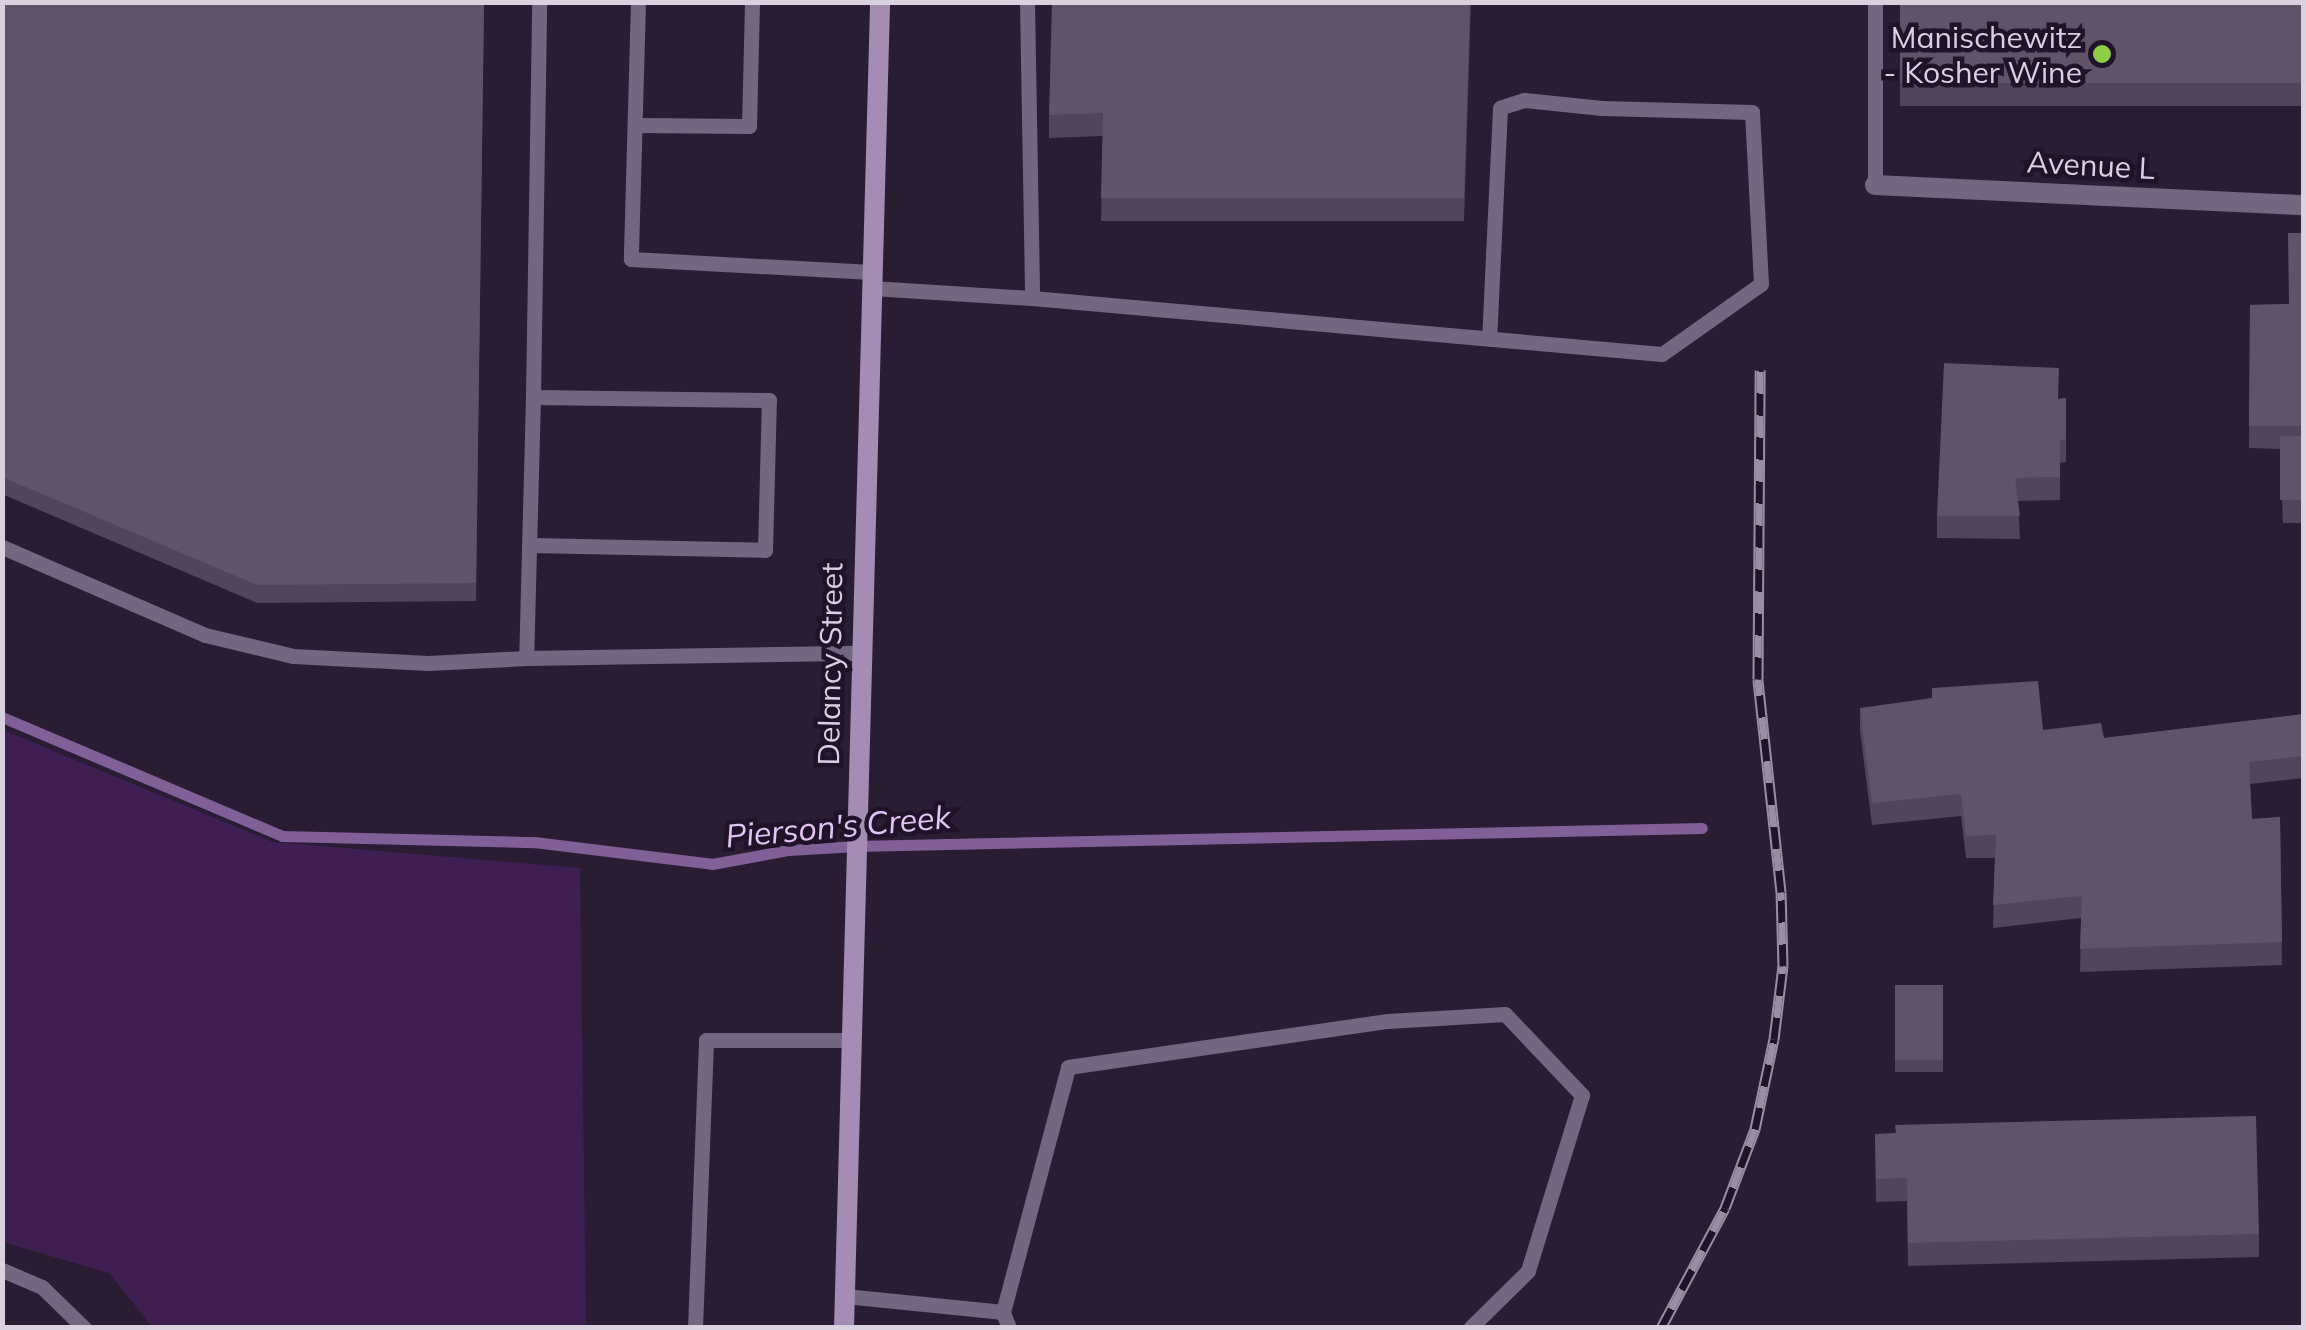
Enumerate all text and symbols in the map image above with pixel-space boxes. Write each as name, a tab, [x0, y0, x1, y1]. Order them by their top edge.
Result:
place label: Manischewitz - Kosher Wine	[1884, 19, 2082, 90]
marker: Manischewitz - Kosher Wine	[2091, 43, 2113, 65]
street label: Avenue L	[2026, 144, 2156, 186]
street label: Delancy Street	[810, 562, 850, 766]
water label: Pierson's Creek	[724, 797, 952, 855]

